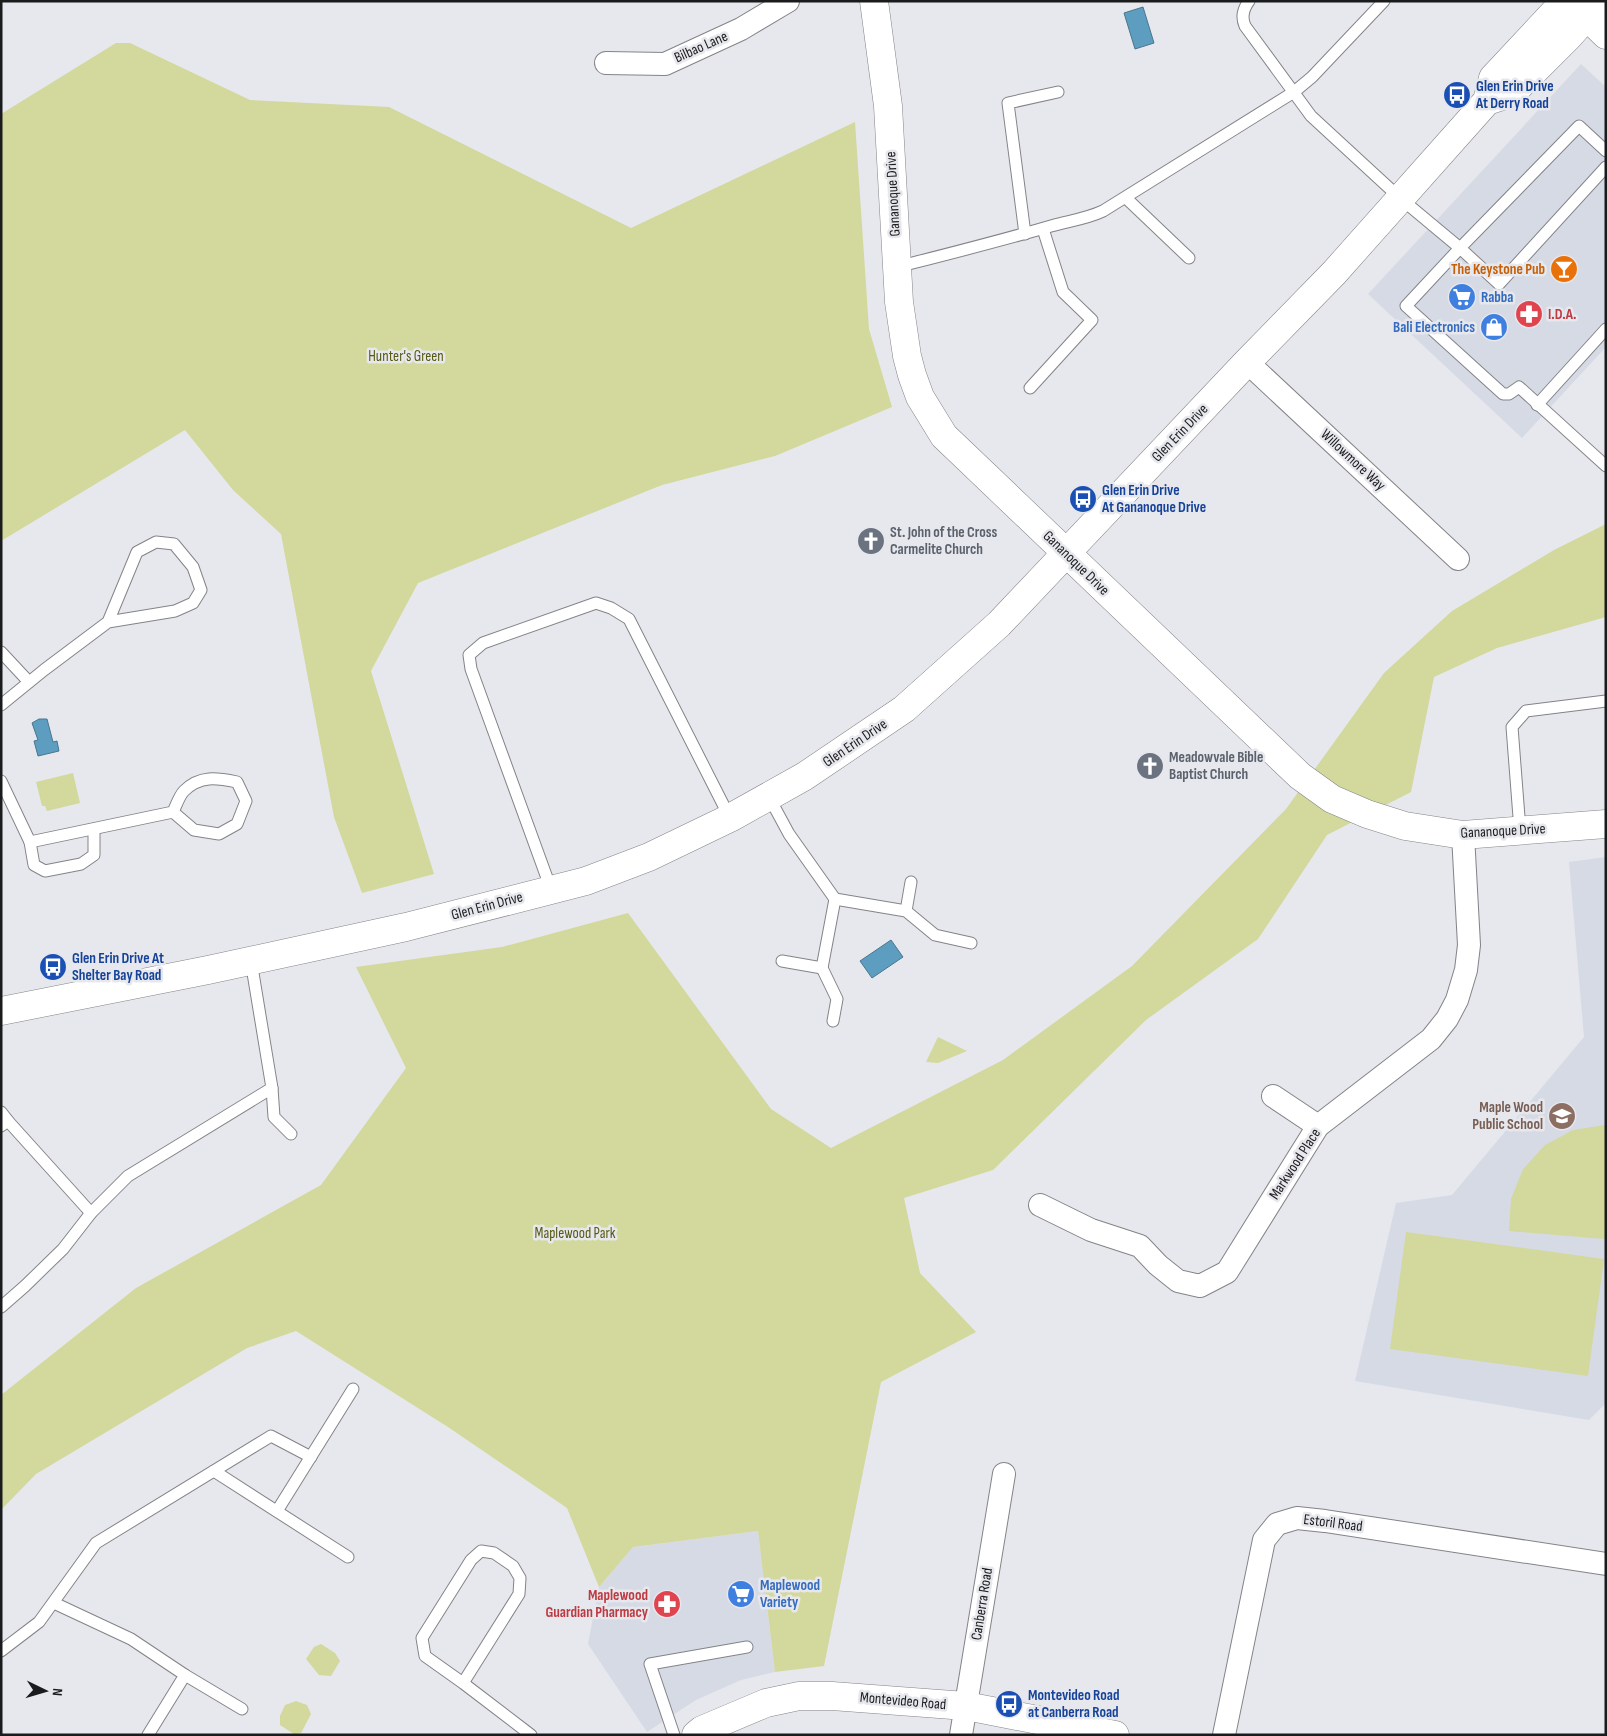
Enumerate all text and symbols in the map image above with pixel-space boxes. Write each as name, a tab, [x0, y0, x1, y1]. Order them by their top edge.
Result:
street label: Bilbao Lane	[671, 27, 731, 67]
place label: Glen Erin Drive At Derry Road	[1475, 77, 1554, 113]
bus stop icon: Glen Erin Drive At Derry Road	[1442, 80, 1472, 110]
street label: Gananoque Drive	[881, 151, 905, 237]
bar icon: The Keystone Pub	[1549, 254, 1579, 284]
place label: The Keystone Pub	[1451, 260, 1545, 279]
supermarket icon: Rabba	[1447, 282, 1477, 312]
place label: Rabba	[1481, 288, 1513, 307]
pharmacy icon: I.D.A.	[1514, 299, 1544, 329]
place label: I.D.A.	[1548, 305, 1577, 324]
shop icon: Bali Electronics	[1479, 312, 1509, 342]
place label: Bali Electronics	[1393, 318, 1475, 337]
park label: Hunter's Green	[368, 347, 444, 366]
street label: Glen Erin Drive	[1148, 400, 1212, 466]
street label: Willowmore Way	[1317, 425, 1390, 495]
place label: Glen Erin Drive At Gananoque Drive	[1101, 481, 1206, 517]
bus stop icon: Glen Erin Drive At Gananoque Drive	[1068, 484, 1098, 514]
place label: St. John of the Cross Carmelite Church	[890, 523, 997, 559]
church icon: St. John of the Cross Carmelite Church	[856, 526, 886, 556]
street label: Gananoque Drive	[1039, 527, 1113, 599]
street label: Glen Erin Drive	[819, 715, 891, 771]
place label: Meadowvale Bible Baptist Church	[1169, 748, 1263, 784]
church icon: Meadowvale Bible Baptist Church	[1135, 751, 1165, 781]
street label: Gananoque Drive	[1460, 819, 1546, 843]
street label: Glen Erin Drive	[449, 887, 525, 925]
place label: Glen Erin Drive At Shelter Bay Road	[72, 949, 164, 985]
bus stop icon: Glen Erin Drive At Shelter Bay Road	[38, 952, 68, 982]
place label: Maple Wood Public School	[1472, 1098, 1543, 1134]
school or university icon: Maple Wood Public School	[1547, 1101, 1577, 1131]
street label: Markwood Place	[1265, 1125, 1325, 1203]
park label: Maplewood Park	[534, 1224, 616, 1243]
street label: Estoril Road	[1302, 1510, 1364, 1536]
street label: Canberra Road	[967, 1566, 997, 1642]
place label: Maplewood Variety	[760, 1576, 820, 1612]
supermarket icon: Maplewood Variety	[726, 1579, 756, 1609]
place label: Maplewood Guardian Pharmacy	[545, 1586, 649, 1622]
pharmacy icon: Maplewood Guardian Pharmacy	[652, 1589, 682, 1619]
north arrow	[20, 1666, 70, 1716]
place label: Montevideo Road at Canberra Road	[1028, 1686, 1120, 1722]
text: N	[49, 1688, 66, 1697]
street label: Montevideo Road	[859, 1688, 947, 1714]
bus stop icon: Montevideo Road at Canberra Road	[994, 1689, 1024, 1719]

